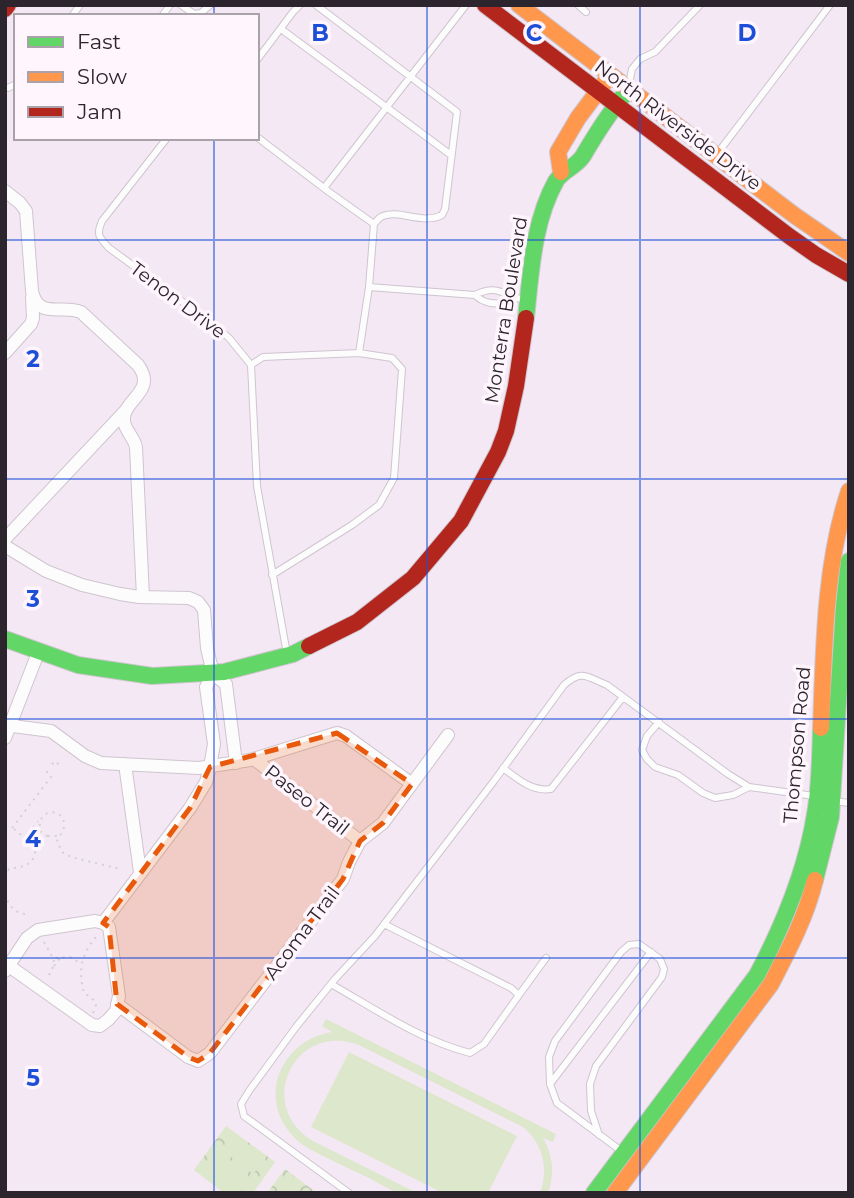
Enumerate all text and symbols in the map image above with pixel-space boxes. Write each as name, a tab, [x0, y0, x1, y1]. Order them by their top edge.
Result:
legend	[14, 14, 259, 140]
text: B	[311, 19, 329, 47]
text: C	[526, 19, 543, 47]
text: D	[738, 19, 757, 47]
text: Fast	[77, 29, 121, 54]
street label: North Riverside Drive	[590, 55, 766, 195]
text: Slow	[77, 64, 127, 89]
text: Jam	[76, 99, 122, 124]
street label: Monterra Boulevard	[480, 215, 532, 405]
street label: Tenon Drive	[126, 257, 230, 343]
text: 2	[26, 345, 40, 373]
text: 3	[25, 585, 40, 613]
street label: Thompson Road	[779, 666, 815, 824]
street label: Paseo Trail	[260, 760, 354, 840]
text: 4	[25, 825, 41, 853]
street label: Acoma Trail	[259, 882, 345, 984]
text: 5	[26, 1064, 40, 1092]

